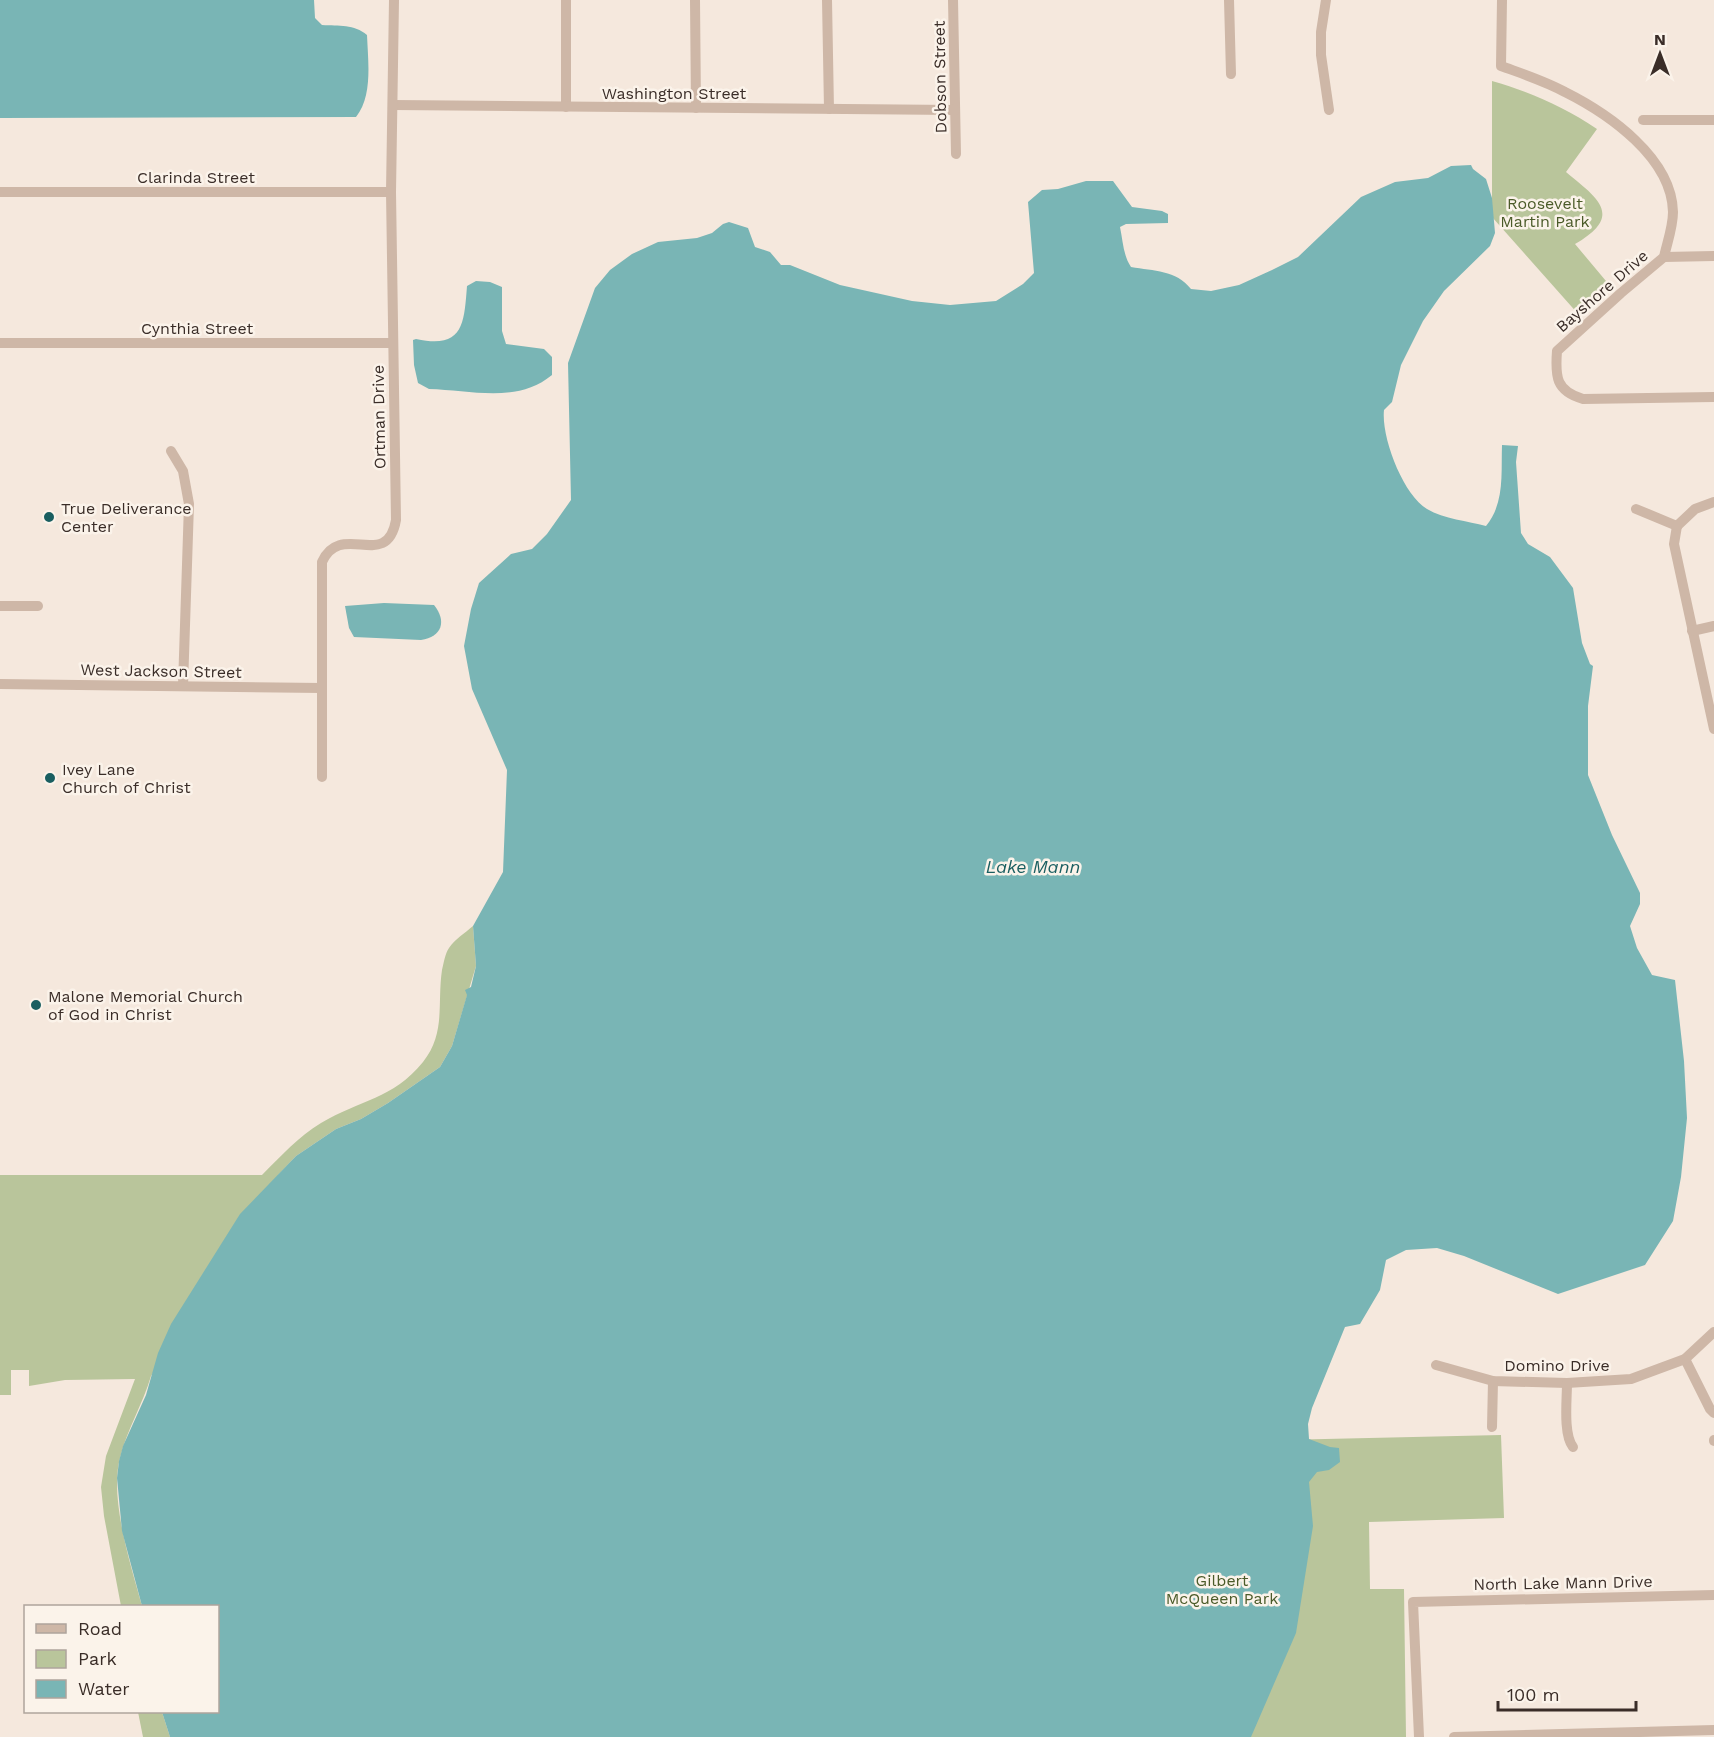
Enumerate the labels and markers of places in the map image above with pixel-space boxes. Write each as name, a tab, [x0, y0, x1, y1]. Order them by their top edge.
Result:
place label: True Deliverance Center	[61, 499, 192, 536]
marker: True Deliverance Center	[42, 510, 56, 524]
place label: Ivey Lane Church of Christ	[62, 760, 191, 797]
marker: Ivey Lane Church of Christ	[43, 771, 57, 785]
place label: Malone Memorial Church of God in Christ	[48, 987, 243, 1024]
marker: Malone Memorial Church of God in Christ	[29, 998, 43, 1012]

